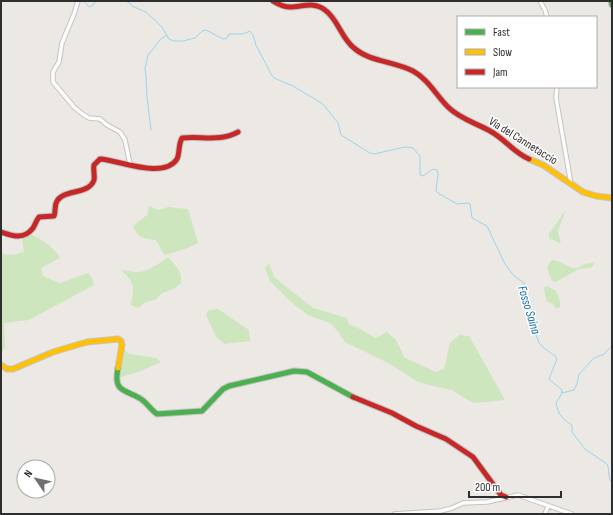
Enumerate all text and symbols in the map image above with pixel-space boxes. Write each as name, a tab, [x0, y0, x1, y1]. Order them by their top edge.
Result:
legend	[457, 16, 597, 88]
text: Fast	[493, 25, 510, 40]
text: Slow	[493, 45, 512, 60]
text: Jam	[492, 65, 508, 80]
street label: Via del Cannetaccio	[486, 114, 560, 168]
water label: Fosso Saina	[514, 284, 544, 337]
north arrow	[16, 459, 56, 499]
text: N	[21, 468, 35, 480]
scale bar	[469, 473, 561, 499]
text: 200 m	[475, 480, 501, 495]

